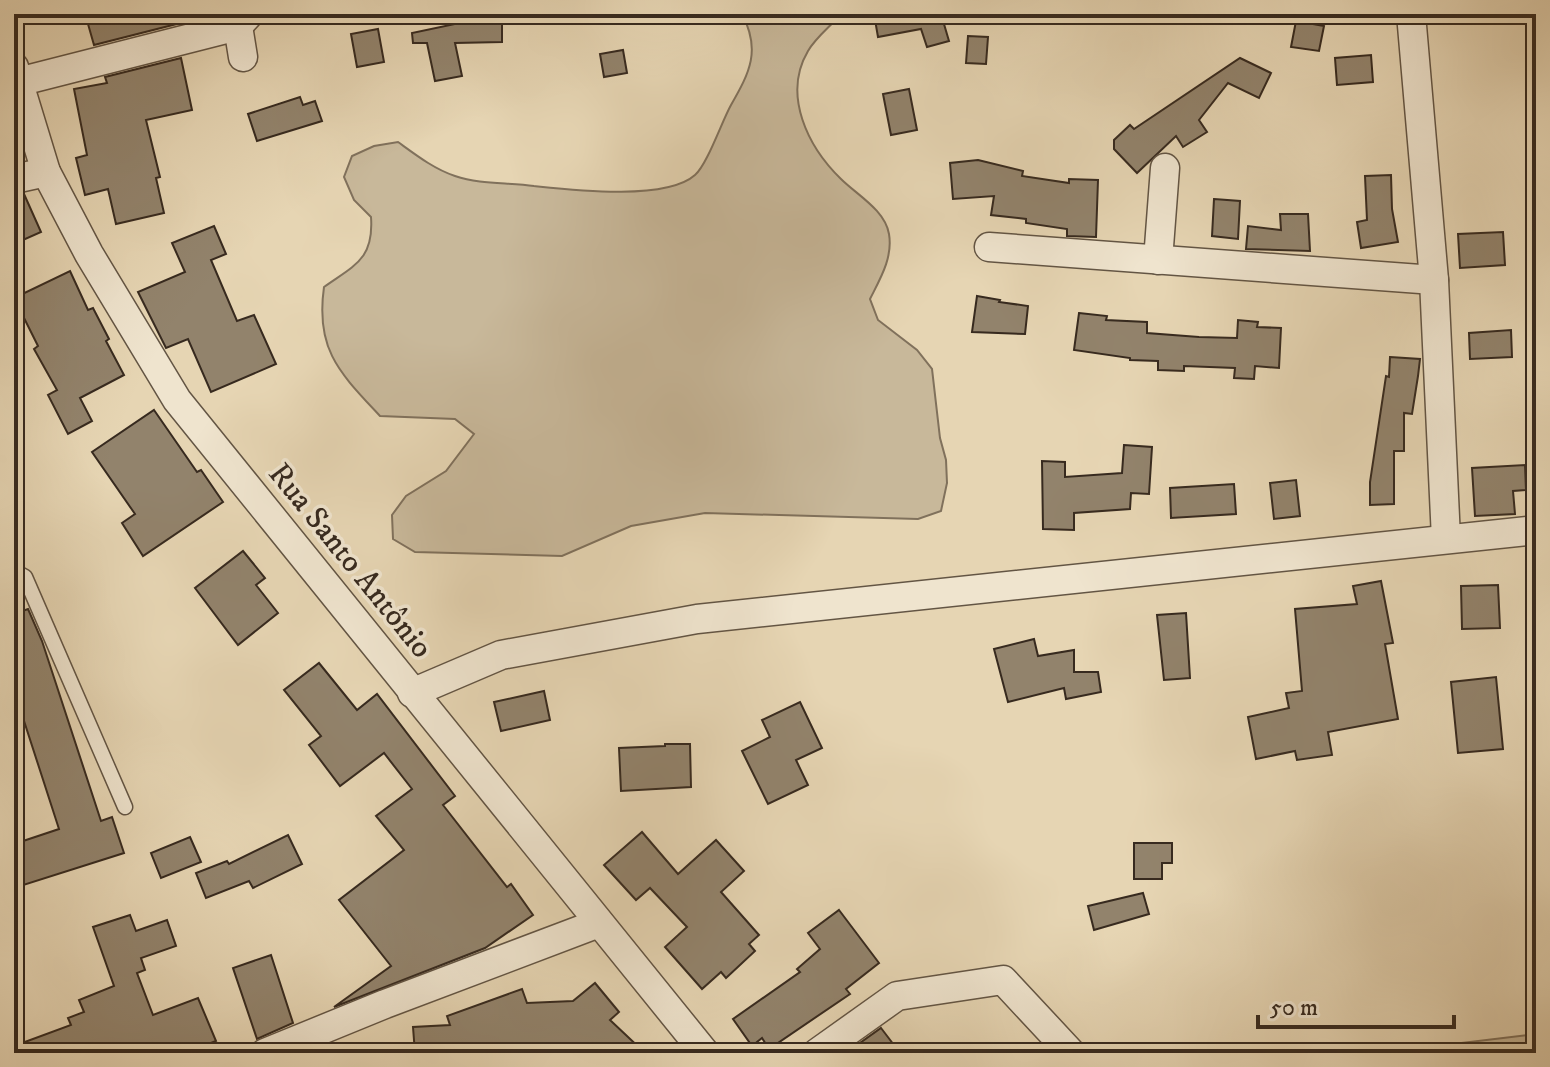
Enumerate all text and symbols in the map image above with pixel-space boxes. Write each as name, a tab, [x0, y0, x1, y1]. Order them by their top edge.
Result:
street label: Rua Santo Antônio	[259, 455, 441, 667]
scale bar	[1258, 979, 1454, 1029]
text: 50 m	[1270, 993, 1318, 1023]

